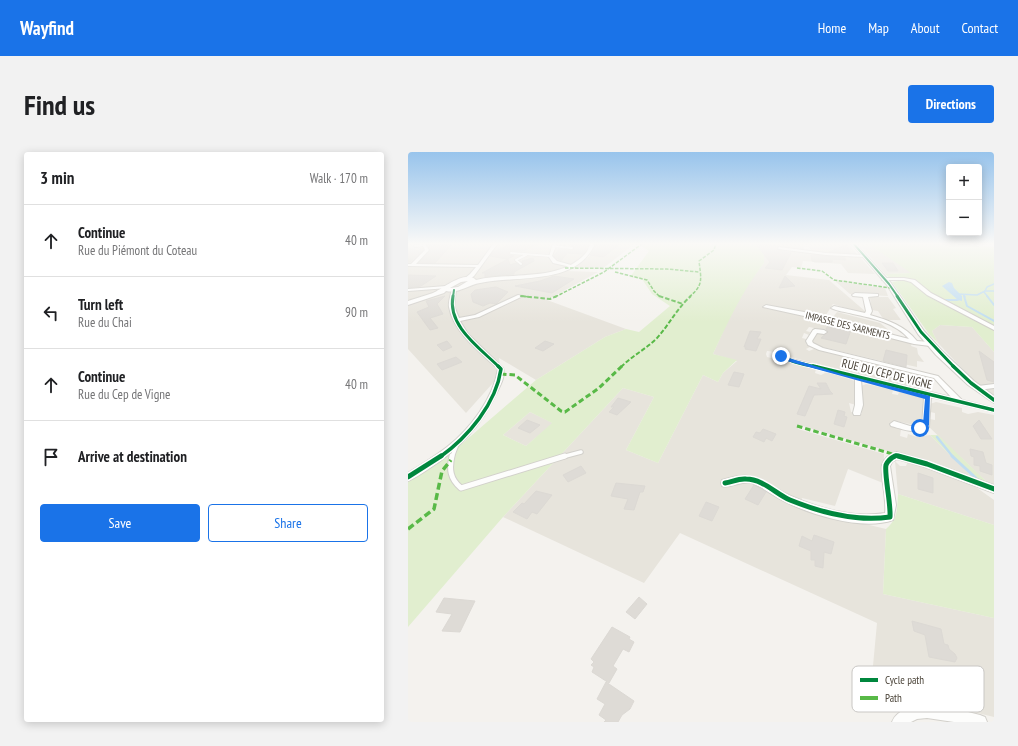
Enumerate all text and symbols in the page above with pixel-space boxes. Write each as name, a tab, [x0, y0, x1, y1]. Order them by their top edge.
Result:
text: Wayfind	[20, 16, 74, 40]
text: Home	[818, 19, 846, 37]
text: Map	[868, 19, 889, 37]
text: About	[911, 19, 940, 37]
text: Contact	[962, 19, 998, 37]
button: Directions	[908, 85, 994, 123]
text: Find us	[24, 86, 95, 123]
map controls	[946, 164, 982, 236]
button: +	[946, 164, 982, 200]
text: 3 min	[40, 167, 74, 189]
text: Walk · 170 m	[310, 170, 368, 187]
button: −	[946, 200, 982, 236]
text: Continue	[78, 223, 125, 242]
icon: ahead	[40, 230, 62, 252]
text: 40 m	[345, 232, 368, 249]
text: Rue du Piémont du Coteau	[78, 242, 197, 259]
text: Turn left	[78, 295, 123, 314]
icon: left	[40, 302, 62, 324]
text: 90 m	[345, 304, 368, 321]
street label: IMPASSE DES SARMENTS	[804, 309, 892, 342]
text: Rue du Chai	[78, 314, 132, 331]
route end	[772, 347, 790, 365]
street label: RUE DU CEP DE VIGNE	[840, 355, 934, 392]
text: Continue	[78, 367, 125, 386]
icon: ahead	[40, 374, 62, 396]
text: 40 m	[345, 376, 368, 393]
text: Rue du Cep de Vigne	[78, 386, 170, 403]
route start	[911, 419, 929, 437]
icon: arrive	[40, 446, 62, 468]
text: Arrive at destination	[78, 447, 187, 466]
button: Save	[40, 504, 200, 542]
button: Share	[208, 504, 368, 542]
legend	[852, 666, 984, 712]
text: Cycle path	[885, 673, 924, 687]
text: Path	[885, 691, 902, 705]

